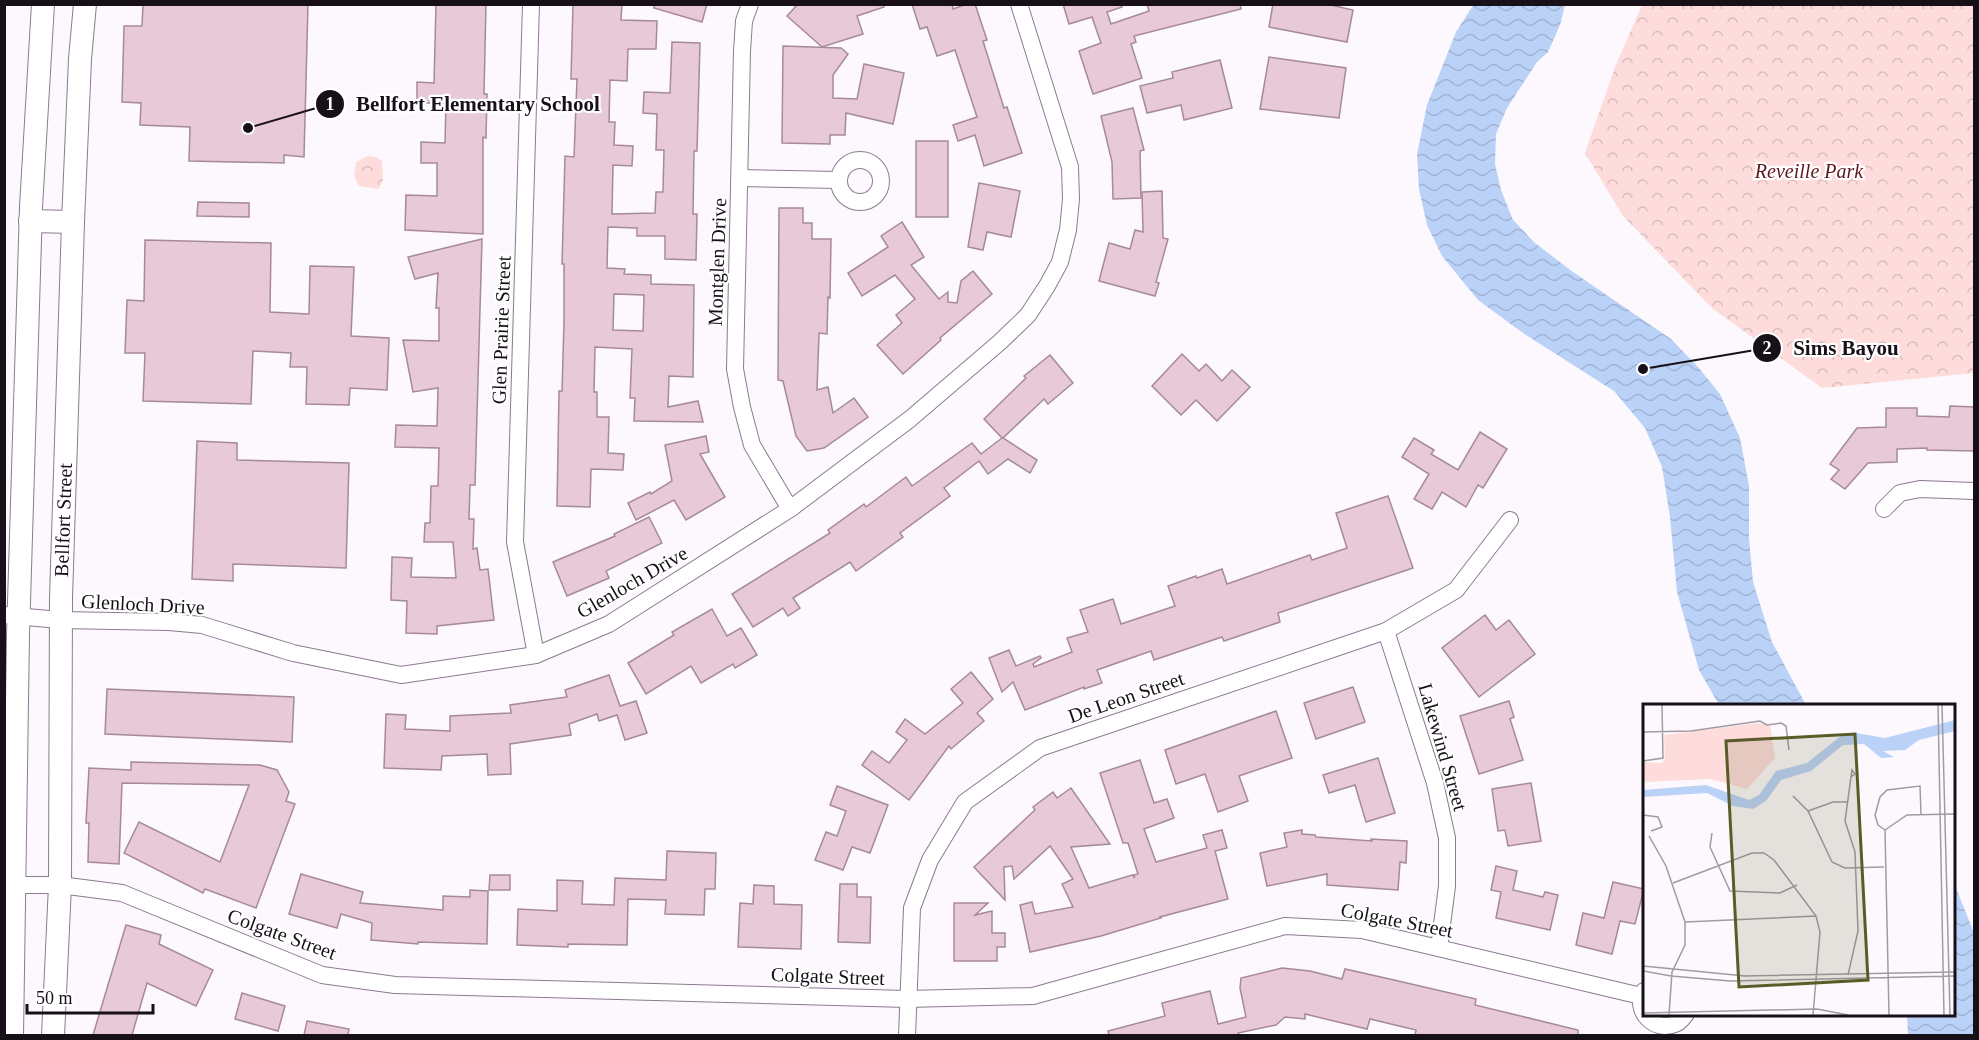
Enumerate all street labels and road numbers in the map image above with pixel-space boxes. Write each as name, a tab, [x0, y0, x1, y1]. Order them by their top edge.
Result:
street label: Montglen Drive	[704, 197, 731, 327]
street label: Glen Prairie Street	[487, 255, 515, 405]
street label: Bellfort Street	[50, 462, 76, 577]
street label: Glenloch Drive	[573, 541, 691, 622]
street label: Glenloch Drive	[81, 590, 206, 618]
street label: De Leon Street	[1065, 667, 1187, 727]
street label: Lakewind Street	[1414, 681, 1472, 814]
street label: Colgate Street	[1339, 898, 1455, 943]
street label: Colgate Street	[224, 904, 340, 965]
street label: Colgate Street	[771, 963, 886, 990]

